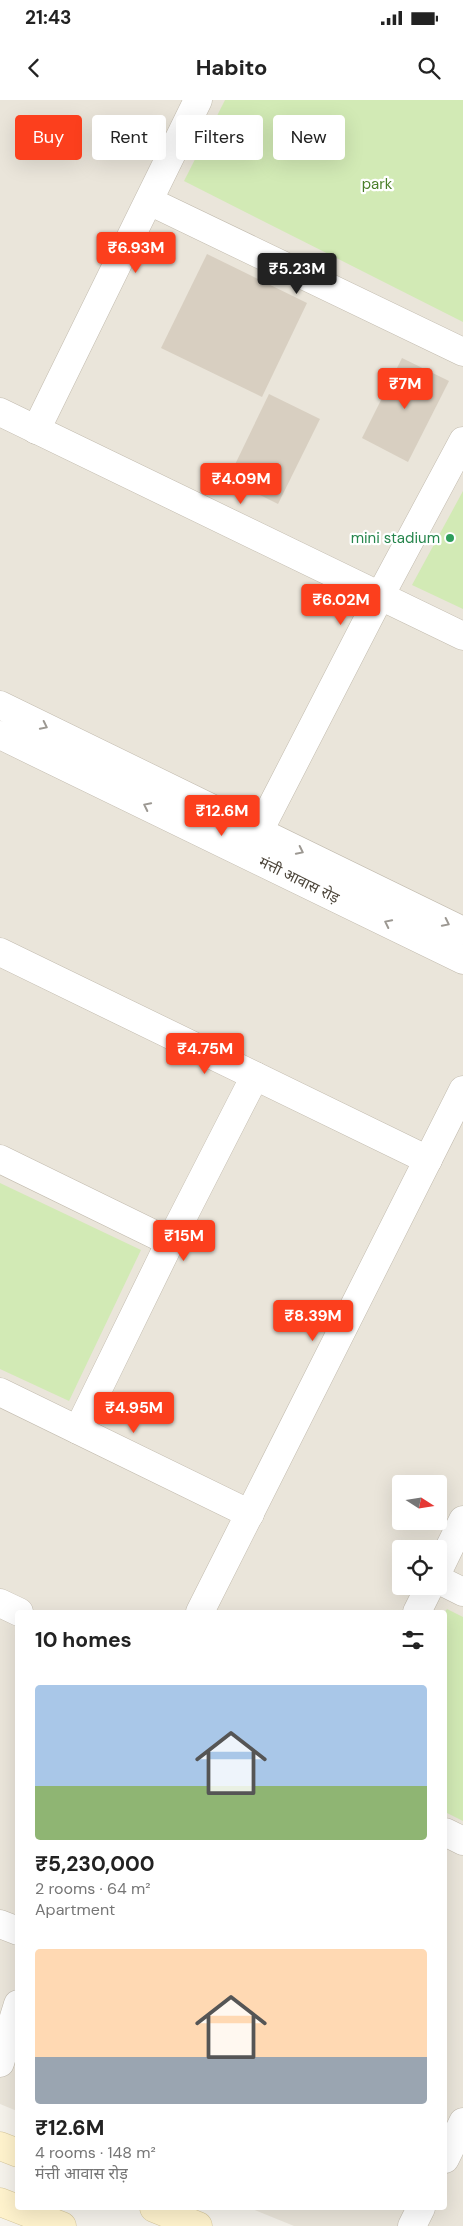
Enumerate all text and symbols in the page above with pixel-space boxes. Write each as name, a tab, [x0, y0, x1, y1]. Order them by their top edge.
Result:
text: 21:43	[25, 5, 72, 30]
text: Habito	[196, 53, 267, 82]
icon: back	[20, 54, 48, 82]
icon: search	[415, 54, 443, 82]
chip: Buy	[15, 115, 82, 160]
chip: Rent	[92, 115, 166, 160]
chip: Filters	[176, 115, 263, 160]
chip: New	[273, 115, 345, 160]
park label: park	[362, 174, 393, 194]
pin: ₹6.93M	[95, 232, 177, 274]
text: ₹6.93M	[108, 237, 164, 258]
pin: ₹5.23M	[256, 252, 338, 295]
text: ₹5.23M	[269, 258, 325, 279]
pin: ₹7M	[381, 368, 429, 410]
text: ₹7M	[389, 373, 421, 394]
pin: ₹4.09M	[200, 462, 282, 505]
text: ₹4.09M	[211, 468, 271, 489]
place label: mini stadium	[351, 528, 440, 548]
marker: mini stadium	[444, 532, 456, 544]
pin: ₹6.02M	[300, 584, 382, 626]
text: ₹6.02M	[312, 589, 370, 610]
one-way arrow	[39, 720, 48, 730]
pin: ₹12.6M	[181, 794, 263, 837]
text: ₹12.6M	[196, 800, 248, 821]
one-way arrow	[143, 802, 152, 813]
one-way arrow	[295, 845, 304, 855]
street label: मंत्ती आवास रोड़	[256, 852, 343, 908]
one-way arrow	[441, 916, 450, 927]
one-way arrow	[384, 919, 393, 930]
pin: ₹4.75M	[164, 1032, 246, 1075]
text: ₹4.75M	[177, 1038, 233, 1059]
pin: ₹15M	[154, 1220, 214, 1262]
text: ₹15M	[164, 1225, 204, 1246]
pin: ₹8.39M	[272, 1300, 354, 1342]
text: ₹8.39M	[284, 1305, 342, 1326]
pin: ₹4.95M	[93, 1392, 175, 1434]
text: ₹4.95M	[105, 1397, 163, 1418]
north arrow	[392, 1475, 448, 1530]
map controls	[392, 1475, 447, 1595]
button: locate	[392, 1540, 447, 1595]
text: 10 homes	[35, 1626, 132, 1654]
icon: filters	[399, 1626, 427, 1654]
icon: home	[186, 1718, 276, 1808]
text: ₹5,230,000	[35, 1850, 155, 1878]
text: 2 rooms · 64 m²	[35, 1878, 151, 1899]
text: Apartment	[35, 1899, 115, 1920]
icon: home	[186, 1982, 276, 2072]
text: ₹12.6M	[35, 2114, 104, 2142]
text: 4 rooms · 148 m²	[35, 2142, 156, 2163]
text: मंत्ती आवास रोड़	[35, 2163, 128, 2184]

